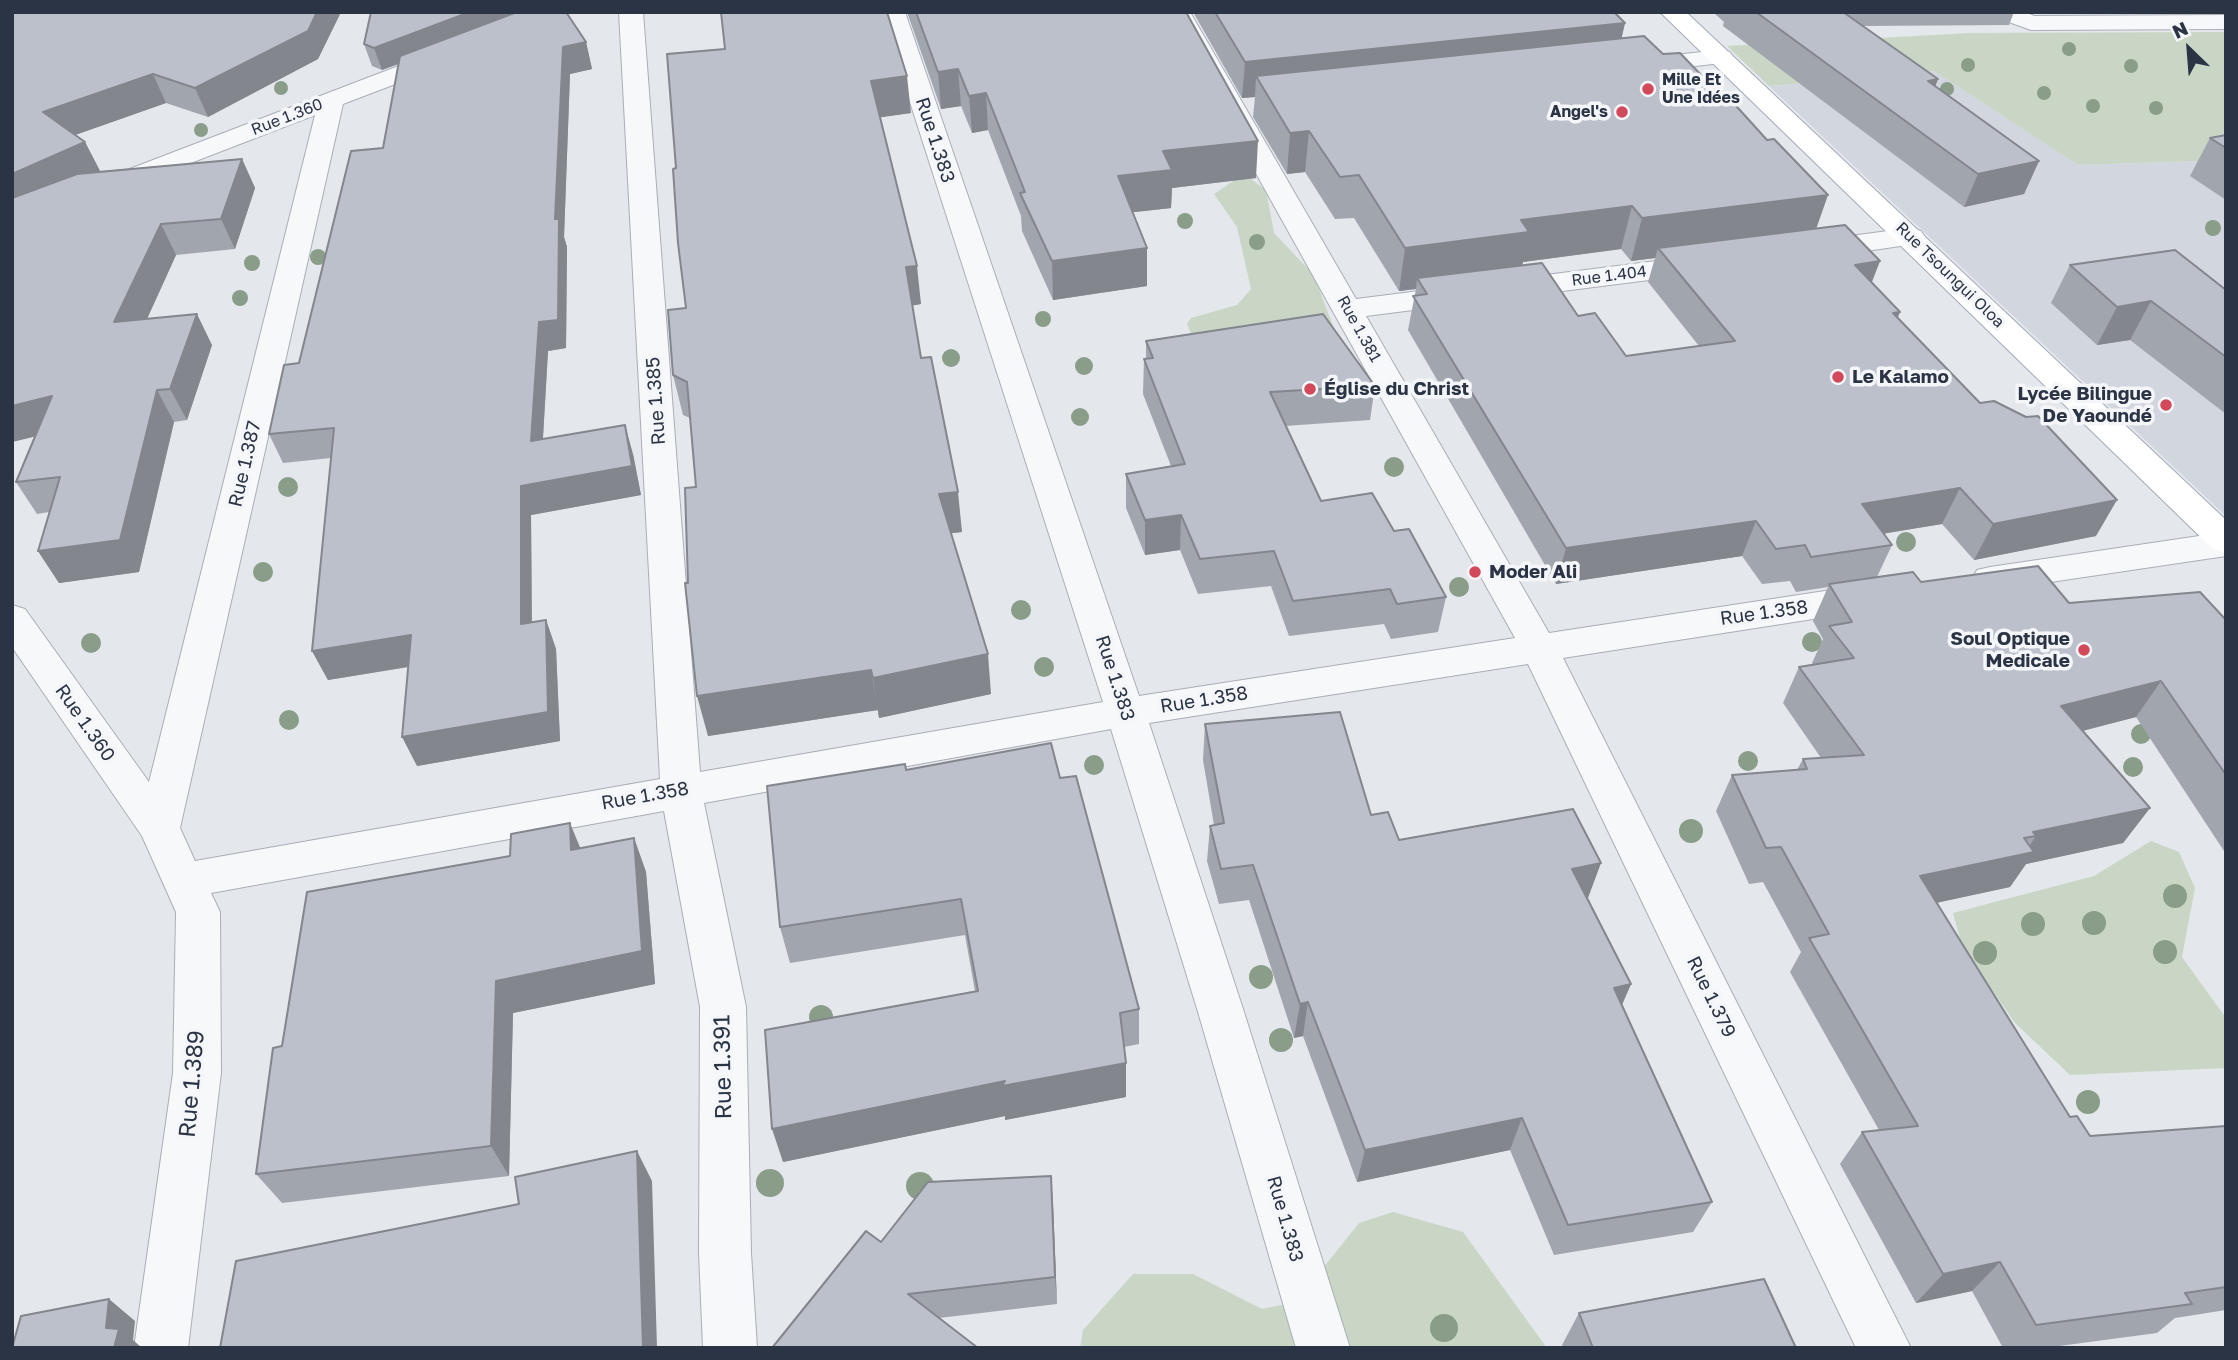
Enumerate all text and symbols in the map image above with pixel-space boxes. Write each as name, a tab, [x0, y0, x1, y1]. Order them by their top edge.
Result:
north arrow	[2154, 14, 2224, 84]
text: N	[2168, 16, 2191, 43]
place label: Mille Et Une Idées	[1662, 70, 1740, 108]
marker: Mille Et Une Idées	[1640, 81, 1656, 97]
street label: Rue 1.383	[910, 94, 960, 186]
street label: Rue 1.360	[249, 95, 325, 139]
place label: Angel's	[1550, 102, 1608, 122]
marker: Angel's	[1614, 104, 1630, 120]
street label: Rue Tsoungui Oloa	[1892, 218, 2008, 332]
street label: Rue 1.404	[1570, 262, 1648, 290]
street label: Rue 1.381	[1333, 292, 1385, 366]
street label: Rue 1.385	[642, 356, 670, 446]
place label: Le Kalamo	[1852, 366, 1949, 388]
marker: Le Kalamo	[1830, 369, 1846, 385]
place label: Église du Christ	[1324, 378, 1469, 400]
marker: Église du Christ	[1302, 381, 1318, 397]
place label: Lycée Bilingue De Yaoundé	[2018, 383, 2152, 427]
marker: Lycée Bilingue De Yaoundé	[2158, 397, 2174, 413]
street label: Rue 1.387	[224, 419, 266, 509]
place label: Moder Ali	[1489, 561, 1577, 583]
marker: Moder Ali	[1467, 564, 1483, 580]
street label: Rue 1.358	[1719, 596, 1809, 630]
place label: Soul Optique Medicale	[1950, 628, 2070, 672]
street label: Rue 1.383	[1090, 632, 1140, 724]
marker: Soul Optique Medicale	[2076, 642, 2092, 658]
street label: Rue 1.360	[50, 680, 120, 766]
street label: Rue 1.358	[1159, 682, 1249, 718]
street label: Rue 1.358	[599, 777, 691, 815]
street label: Rue 1.379	[1682, 953, 1740, 1041]
street label: Rue 1.391	[708, 1014, 738, 1120]
street label: Rue 1.389	[174, 1029, 210, 1139]
street label: Rue 1.383	[1262, 1173, 1308, 1265]

